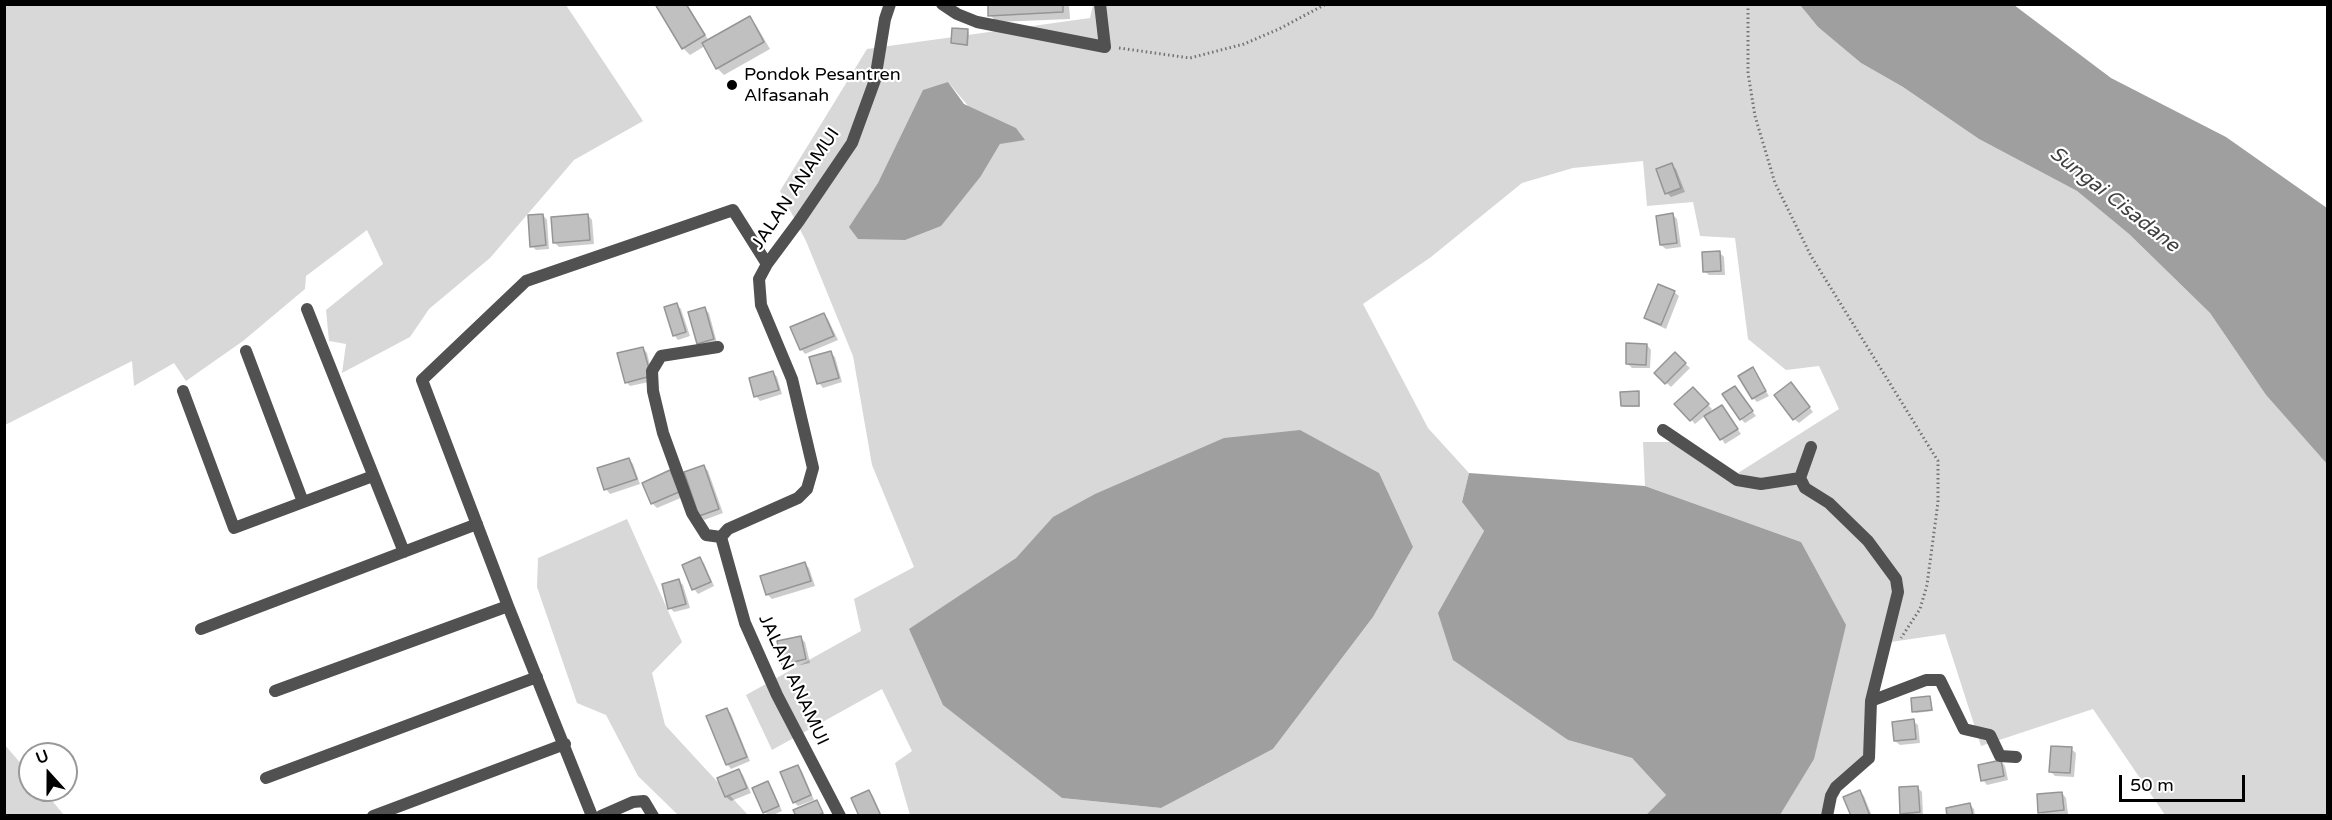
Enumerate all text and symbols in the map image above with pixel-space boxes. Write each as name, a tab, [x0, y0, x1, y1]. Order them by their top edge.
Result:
place label: Pondok Pesantren Alfasanah	[744, 64, 901, 106]
marker: Pondok Pesantren Alfasanah	[725, 78, 739, 92]
street label: JALAN ANAMUI	[747, 124, 845, 254]
water label: Sungai Cisadane	[2045, 142, 2183, 258]
street label: JALAN ANAMUI	[753, 611, 833, 749]
north arrow	[18, 742, 78, 802]
text: U	[33, 746, 52, 769]
scale bar	[2122, 763, 2248, 801]
text: 50 m	[2130, 774, 2174, 796]

